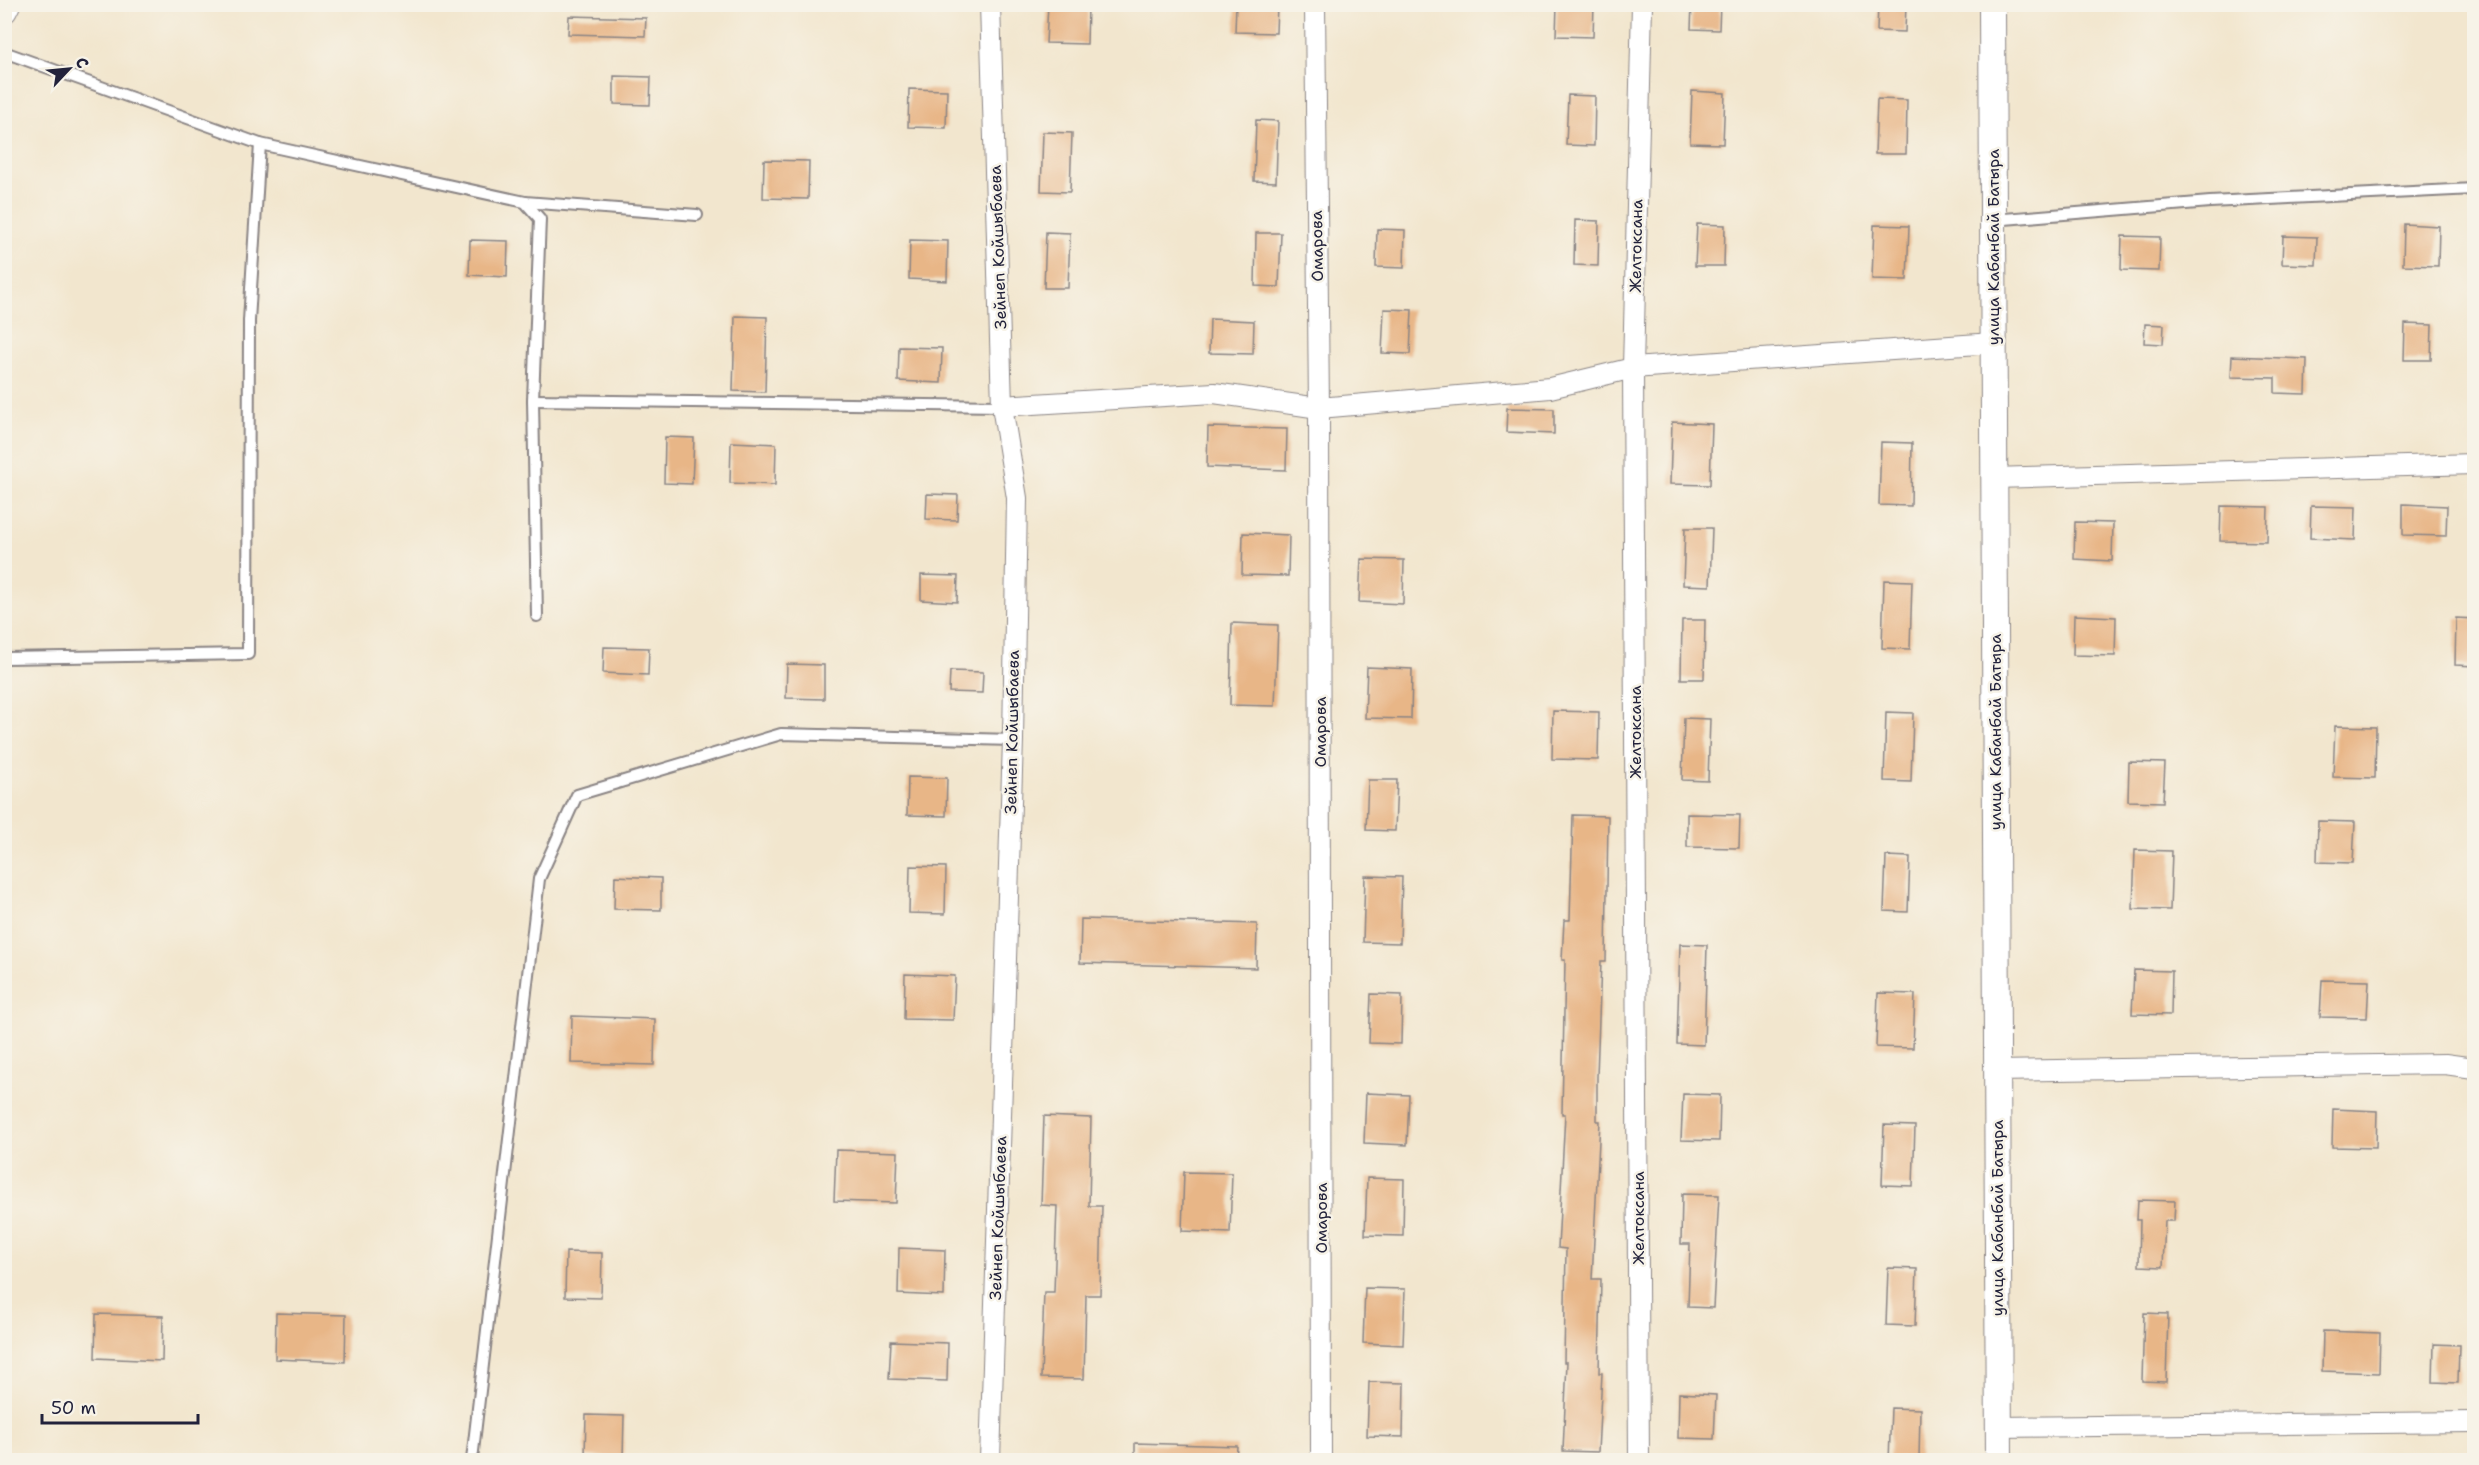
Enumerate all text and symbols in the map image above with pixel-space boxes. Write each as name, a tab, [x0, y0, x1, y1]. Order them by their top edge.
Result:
north arrow	[39, 39, 99, 99]
text: С	[70, 54, 94, 72]
street label: улица Кабанбай Батыра	[1983, 149, 2004, 345]
street label: Зейнеп Койшыбаева	[985, 165, 1011, 329]
street label: Желтоксана	[1625, 199, 1647, 293]
street label: Омарова	[1306, 210, 1328, 282]
street label: улица Кабанбай Батыра	[1985, 634, 2006, 830]
street label: Зейнеп Койшыбаева	[1000, 650, 1024, 814]
street label: Желтоксана	[1625, 685, 1646, 779]
street label: Омарова	[1310, 696, 1331, 768]
street label: улица Кабанбай Батыра	[1987, 1120, 2008, 1316]
street label: Зейнеп Койшыбаева	[985, 1136, 1011, 1300]
street label: Желтоксана	[1628, 1171, 1649, 1265]
street label: Омарова	[1311, 1182, 1332, 1254]
scale bar	[42, 1387, 198, 1425]
text: 50 m	[51, 1396, 96, 1420]

